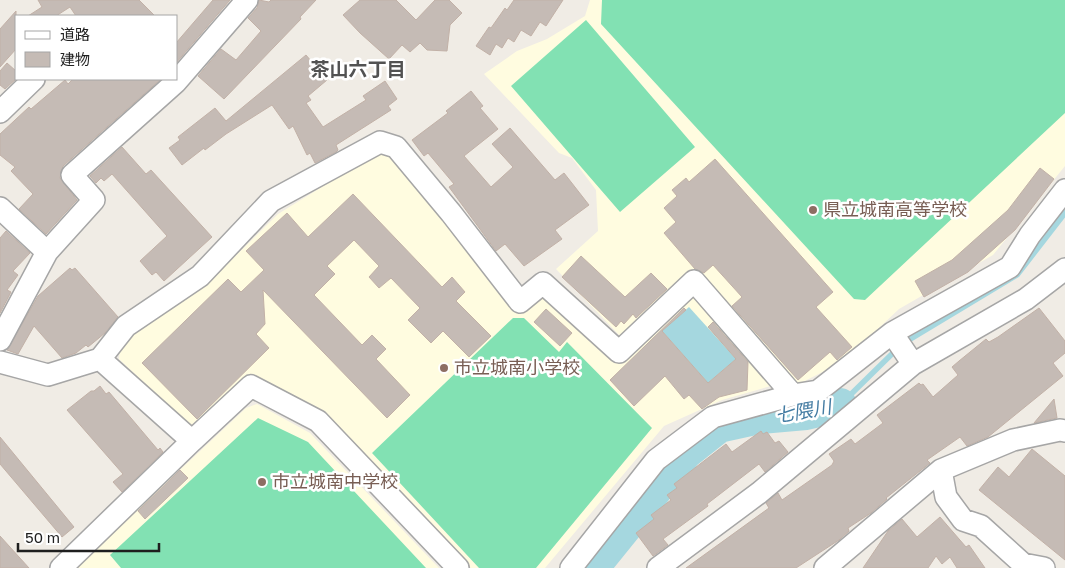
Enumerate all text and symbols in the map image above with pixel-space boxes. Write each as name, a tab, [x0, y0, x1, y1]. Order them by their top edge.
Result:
legend	[15, 15, 178, 80]
text: 道路	[60, 25, 90, 43]
text: 建物	[60, 50, 90, 68]
district label: 茶山六丁目	[310, 57, 406, 80]
place label: 県立城南高等学校	[823, 198, 967, 220]
marker: 県立城南高等学校	[807, 204, 819, 216]
place label: 市立城南小学校	[454, 356, 580, 378]
marker: 市立城南小学校	[438, 362, 450, 374]
water label: 七隈川	[773, 394, 835, 427]
place label: 市立城南中学校	[272, 470, 398, 492]
marker: 市立城南中学校	[256, 476, 268, 488]
scale bar	[18, 520, 159, 552]
text: 50 m	[25, 528, 60, 546]

